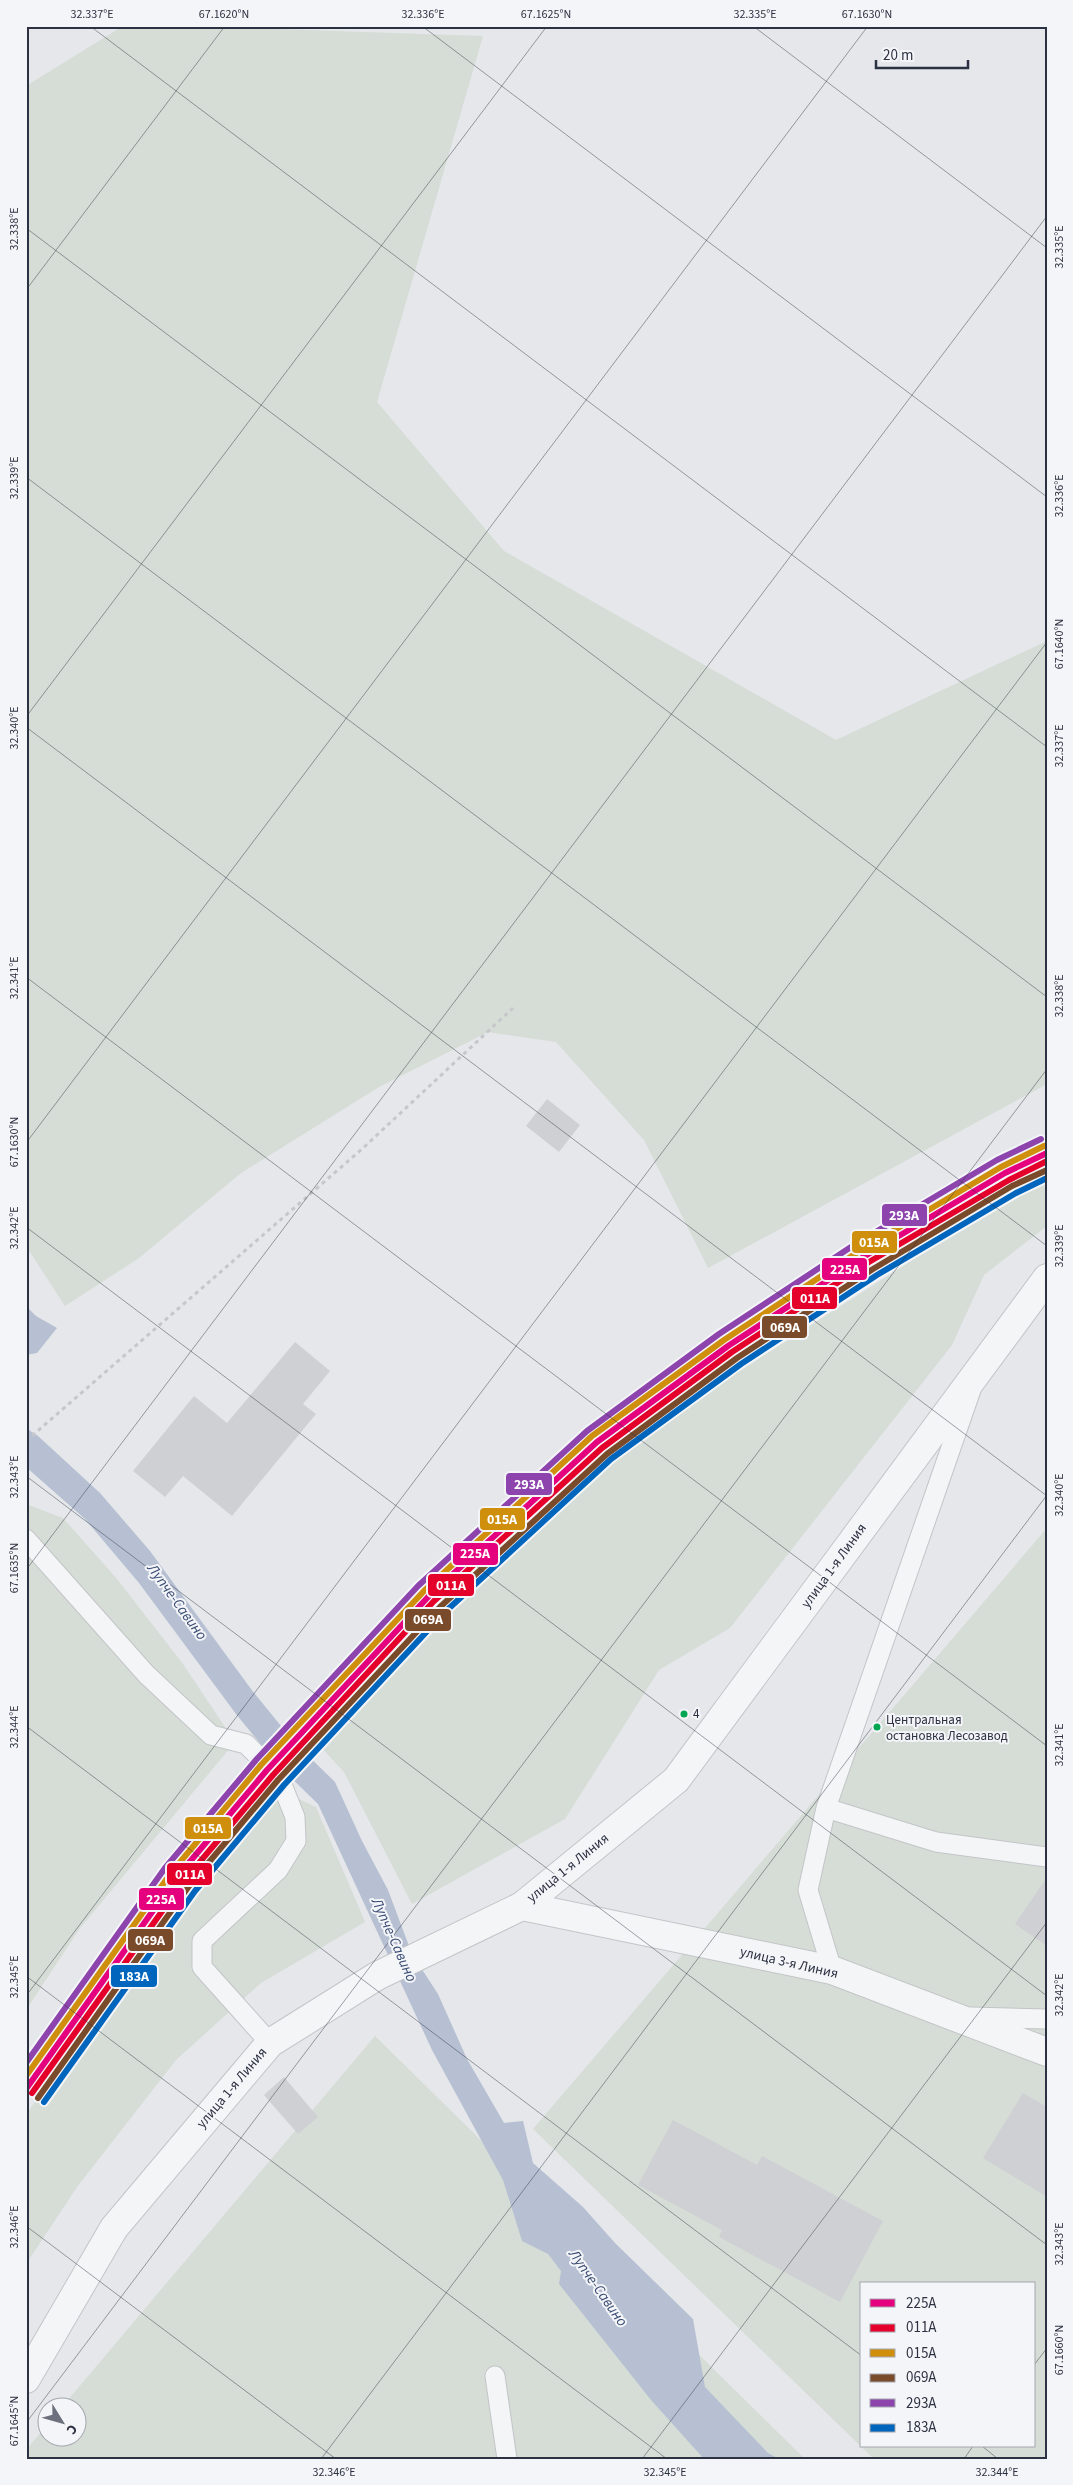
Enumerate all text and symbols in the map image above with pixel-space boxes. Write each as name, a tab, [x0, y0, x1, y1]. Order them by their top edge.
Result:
text: 32.337°E	[70, 6, 114, 23]
text: 67.1620°N	[199, 6, 249, 23]
text: 32.336°E	[401, 6, 445, 23]
text: 67.1625°N	[521, 6, 571, 23]
text: 32.335°E	[733, 6, 777, 23]
text: 67.1630°N	[842, 6, 892, 23]
scale bar	[876, 38, 968, 70]
text: 20 m	[883, 45, 913, 66]
text: 32.338°E	[6, 207, 23, 251]
text: 32.335°E	[1051, 225, 1068, 269]
text: 32.339°E	[6, 456, 23, 500]
text: 32.336°E	[1051, 474, 1068, 518]
text: 67.1640°N	[1051, 619, 1068, 669]
text: 32.340°E	[6, 706, 23, 750]
text: 32.337°E	[1051, 724, 1068, 768]
text: 32.341°E	[6, 956, 23, 1000]
text: 32.338°E	[1051, 974, 1068, 1018]
text: 67.1630°N	[6, 1117, 23, 1167]
line badge: 293А	[881, 1203, 928, 1227]
text: 32.342°E	[6, 1206, 23, 1250]
text: 293А	[889, 1206, 920, 1226]
text: 32.339°E	[1051, 1224, 1068, 1268]
line badge: 015А	[851, 1230, 898, 1254]
text: 015А	[859, 1233, 890, 1253]
line badge: 225А	[821, 1257, 868, 1281]
text: 225А	[830, 1260, 861, 1280]
line badge: 011А	[791, 1286, 838, 1310]
text: 011А	[800, 1289, 831, 1309]
line badge: 069А	[761, 1315, 808, 1339]
text: 069А	[770, 1318, 801, 1338]
text: 32.343°E	[6, 1455, 23, 1499]
line badge: 293А	[505, 1472, 553, 1496]
text: 32.340°E	[1051, 1473, 1068, 1517]
text: 293А	[514, 1475, 545, 1495]
line badge: 015А	[479, 1507, 526, 1531]
text: 015А	[487, 1510, 518, 1530]
street label: улица 1-я Линия	[796, 1520, 872, 1612]
line badge: 225А	[452, 1542, 499, 1566]
text: 67.1635°N	[6, 1543, 23, 1593]
text: 225А	[460, 1544, 491, 1564]
water label: Лупче-Савино	[141, 1559, 212, 1645]
line badge: 011А	[427, 1573, 475, 1597]
text: 011А	[436, 1576, 467, 1596]
line badge: 069А	[404, 1608, 452, 1632]
text: 069А	[413, 1610, 444, 1630]
text: 32.344°E	[6, 1705, 23, 1749]
place label: 4	[693, 1705, 700, 1723]
marker: 4	[679, 1709, 689, 1719]
place label: Центральная остановка Лесозавод	[886, 1711, 1008, 1745]
marker: Центральная остановка Лесозавод	[872, 1722, 882, 1732]
text: 32.341°E	[1051, 1723, 1068, 1767]
line badge: 015А	[184, 1816, 232, 1840]
text: 015А	[193, 1819, 224, 1839]
street label: улица 1-я Линия	[523, 1829, 613, 1907]
line badge: 011А	[166, 1862, 213, 1886]
text: 011А	[175, 1865, 206, 1885]
line badge: 225А	[138, 1887, 185, 1911]
text: 225А	[146, 1890, 177, 1910]
water label: Лупче-Савино	[366, 1894, 422, 1986]
line badge: 069А	[127, 1928, 174, 1952]
text: 069А	[135, 1931, 166, 1951]
street label: улица 3-я Линия	[738, 1942, 840, 1984]
text: 32.345°E	[6, 1955, 23, 1999]
line badge: 183А	[110, 1964, 158, 1988]
text: 183А	[119, 1967, 150, 1987]
text: 32.342°E	[1051, 1973, 1068, 2017]
street label: улица 1-я Линия	[192, 2043, 272, 2133]
text: 32.346°E	[6, 2205, 23, 2249]
text: 32.343°E	[1051, 2222, 1068, 2266]
water label: Лупче-Савино	[563, 2244, 633, 2331]
legend	[860, 2282, 1036, 2448]
text: 225А	[906, 2293, 937, 2314]
text: 011А	[906, 2317, 937, 2338]
text: 67.1660°N	[1051, 2325, 1068, 2375]
text: 015А	[906, 2343, 937, 2364]
text: 069А	[906, 2367, 937, 2388]
text: 293А	[906, 2393, 937, 2414]
text: 67.1645°N	[6, 2396, 23, 2446]
north arrow	[38, 2398, 88, 2448]
text: 183А	[906, 2417, 937, 2438]
text: С	[61, 2420, 82, 2438]
text: 32.346°E	[312, 2464, 356, 2481]
text: 32.345°E	[643, 2464, 687, 2481]
text: 32.344°E	[975, 2464, 1019, 2481]

